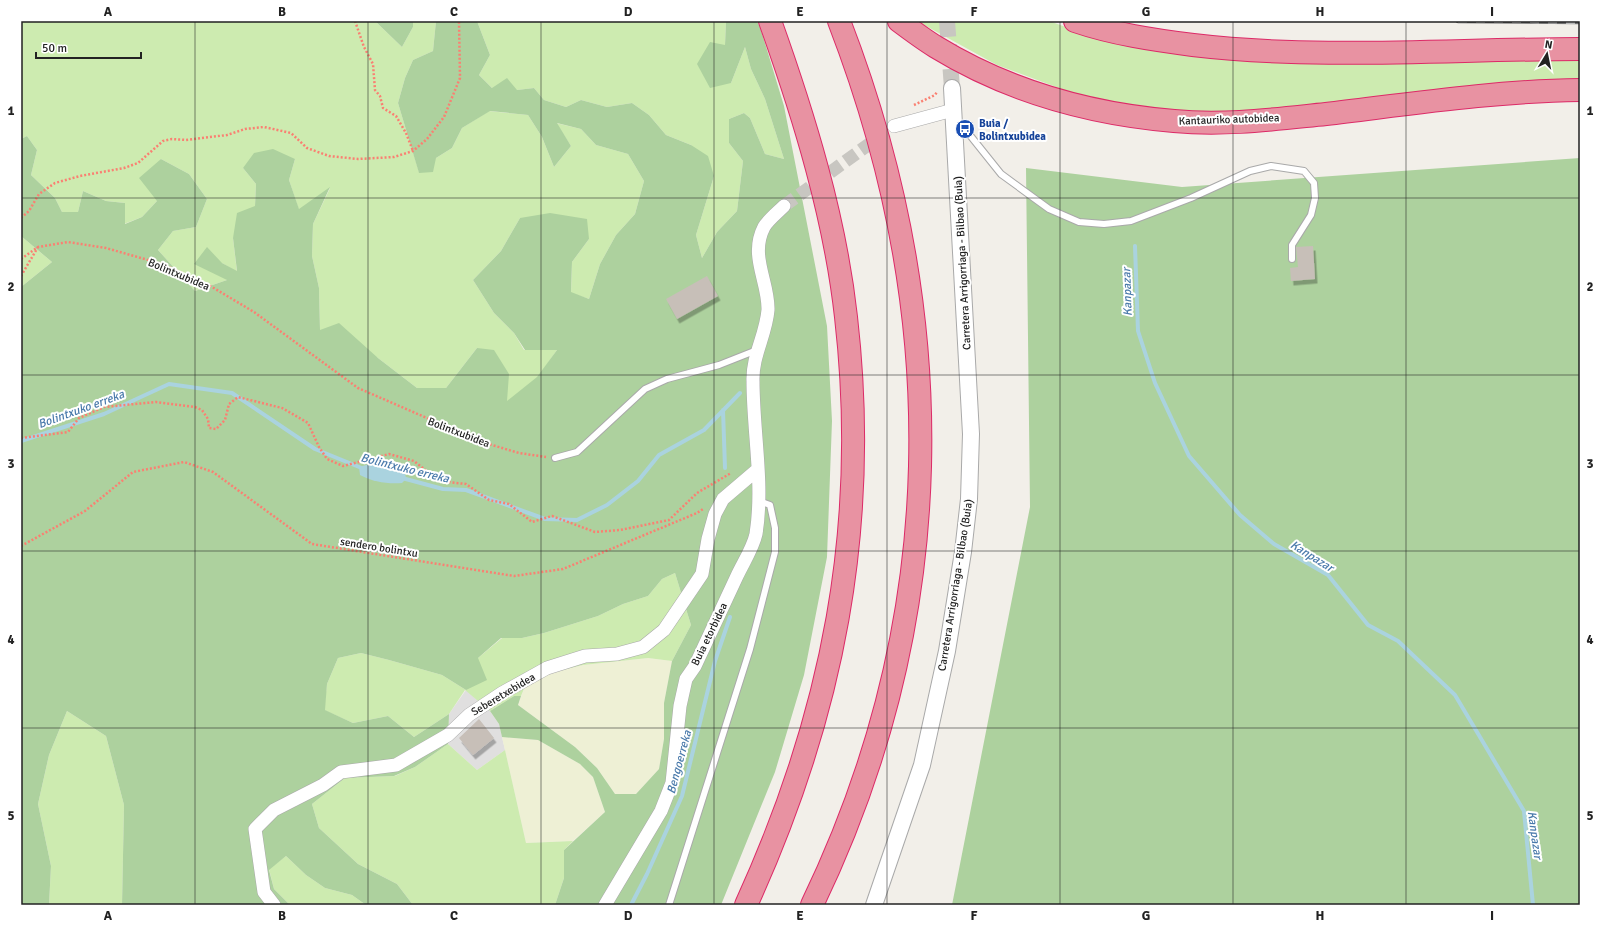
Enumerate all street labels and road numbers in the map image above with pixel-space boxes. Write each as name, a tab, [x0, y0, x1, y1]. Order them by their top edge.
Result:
street label: Kantauriko autobidea	[1178, 111, 1280, 128]
street label: Carretera Arrigorriaga - Bilbao (Buia)	[951, 176, 974, 350]
street label: Bolintxubidea	[146, 256, 212, 293]
street label: Bolintxubidea	[426, 415, 492, 450]
street label: Carretera Arrigorriaga - Bilbao (Buia)	[935, 498, 976, 672]
street label: sendero bolintxu	[339, 535, 419, 560]
street label: Buia etorbidea	[689, 600, 730, 668]
street label: Seberetxebidea	[469, 670, 538, 719]

